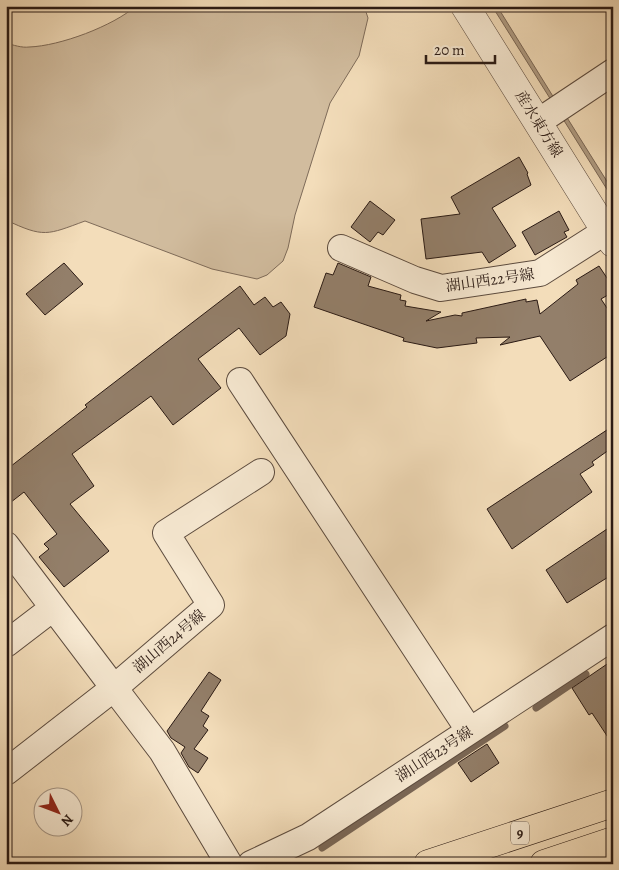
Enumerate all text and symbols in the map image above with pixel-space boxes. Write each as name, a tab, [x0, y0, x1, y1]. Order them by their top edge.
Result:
scale bar	[426, 32, 495, 64]
text: 20 m	[434, 40, 465, 60]
street label: 産水東方線	[511, 87, 567, 161]
street label: 湖山西22号線	[444, 264, 536, 296]
street label: 湖山西24号線	[129, 605, 209, 677]
street label: 湖山西23号線	[391, 722, 477, 786]
north arrow	[32, 788, 82, 838]
text: N	[57, 810, 78, 831]
road number: 9	[511, 821, 529, 844]

